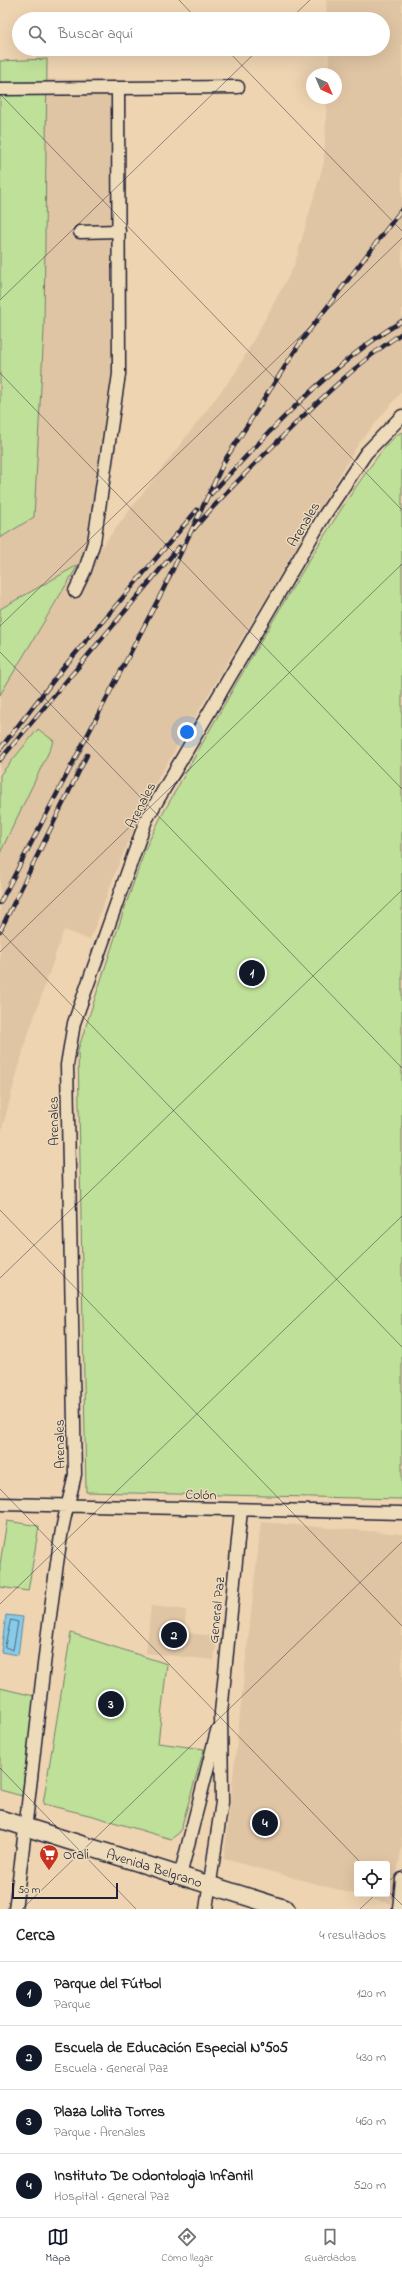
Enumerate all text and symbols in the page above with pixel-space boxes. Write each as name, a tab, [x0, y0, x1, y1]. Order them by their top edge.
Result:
search box	[12, 12, 390, 56]
icon: search	[26, 23, 48, 45]
text: Buscar aquí	[58, 23, 133, 45]
north arrow	[306, 68, 342, 104]
street label: Arenales	[283, 498, 326, 551]
your location	[177, 722, 197, 742]
street label: Arenales	[121, 779, 162, 832]
pin: 1	[239, 958, 265, 988]
street label: Arenales	[44, 1096, 65, 1146]
street label: Arenales	[50, 1419, 71, 1469]
street label: Colón	[185, 1484, 217, 1507]
street label: General Paz	[204, 1576, 231, 1644]
pin: 2	[161, 1620, 187, 1650]
pin: 3	[98, 1689, 124, 1719]
pin: 4	[252, 1808, 278, 1838]
supermarket icon: Orali	[38, 1843, 60, 1871]
street label: Avenida Belgrano	[103, 1844, 205, 1894]
place label: Orali	[63, 1845, 89, 1866]
map controls	[354, 1861, 390, 1897]
button: locate	[354, 1861, 390, 1897]
scale bar	[12, 1881, 118, 1900]
text: 50 m	[18, 1882, 40, 1898]
text: Cerca	[16, 1923, 55, 1948]
text: 4 resultados	[319, 1926, 386, 1945]
text: Parque del Fútbol	[54, 1973, 161, 1995]
text: 1	[27, 1984, 31, 2003]
text: 120 m	[356, 1984, 386, 2003]
text: Parque	[54, 1995, 90, 2014]
text: Escuela de Educación Especial N°505	[54, 2037, 288, 2059]
text: 2	[26, 2048, 32, 2067]
text: 430 m	[356, 2048, 386, 2067]
text: Escuela · General Paz	[54, 2059, 168, 2078]
text: Plaza Lolita Torres	[54, 2101, 165, 2123]
text: 3	[26, 2112, 32, 2131]
text: 460 m	[356, 2112, 386, 2131]
text: Parque · Arenales	[54, 2123, 146, 2142]
text: Instituto De Odontologia Infantil	[54, 2165, 253, 2187]
text: 4	[26, 2176, 32, 2195]
text: 520 m	[353, 2176, 386, 2195]
text: Hospital · General Paz	[54, 2187, 169, 2206]
tab: Mapa	[46, 2226, 70, 2266]
tab: Cómo llegar	[161, 2226, 213, 2266]
tab: Guardados	[304, 2226, 356, 2266]

